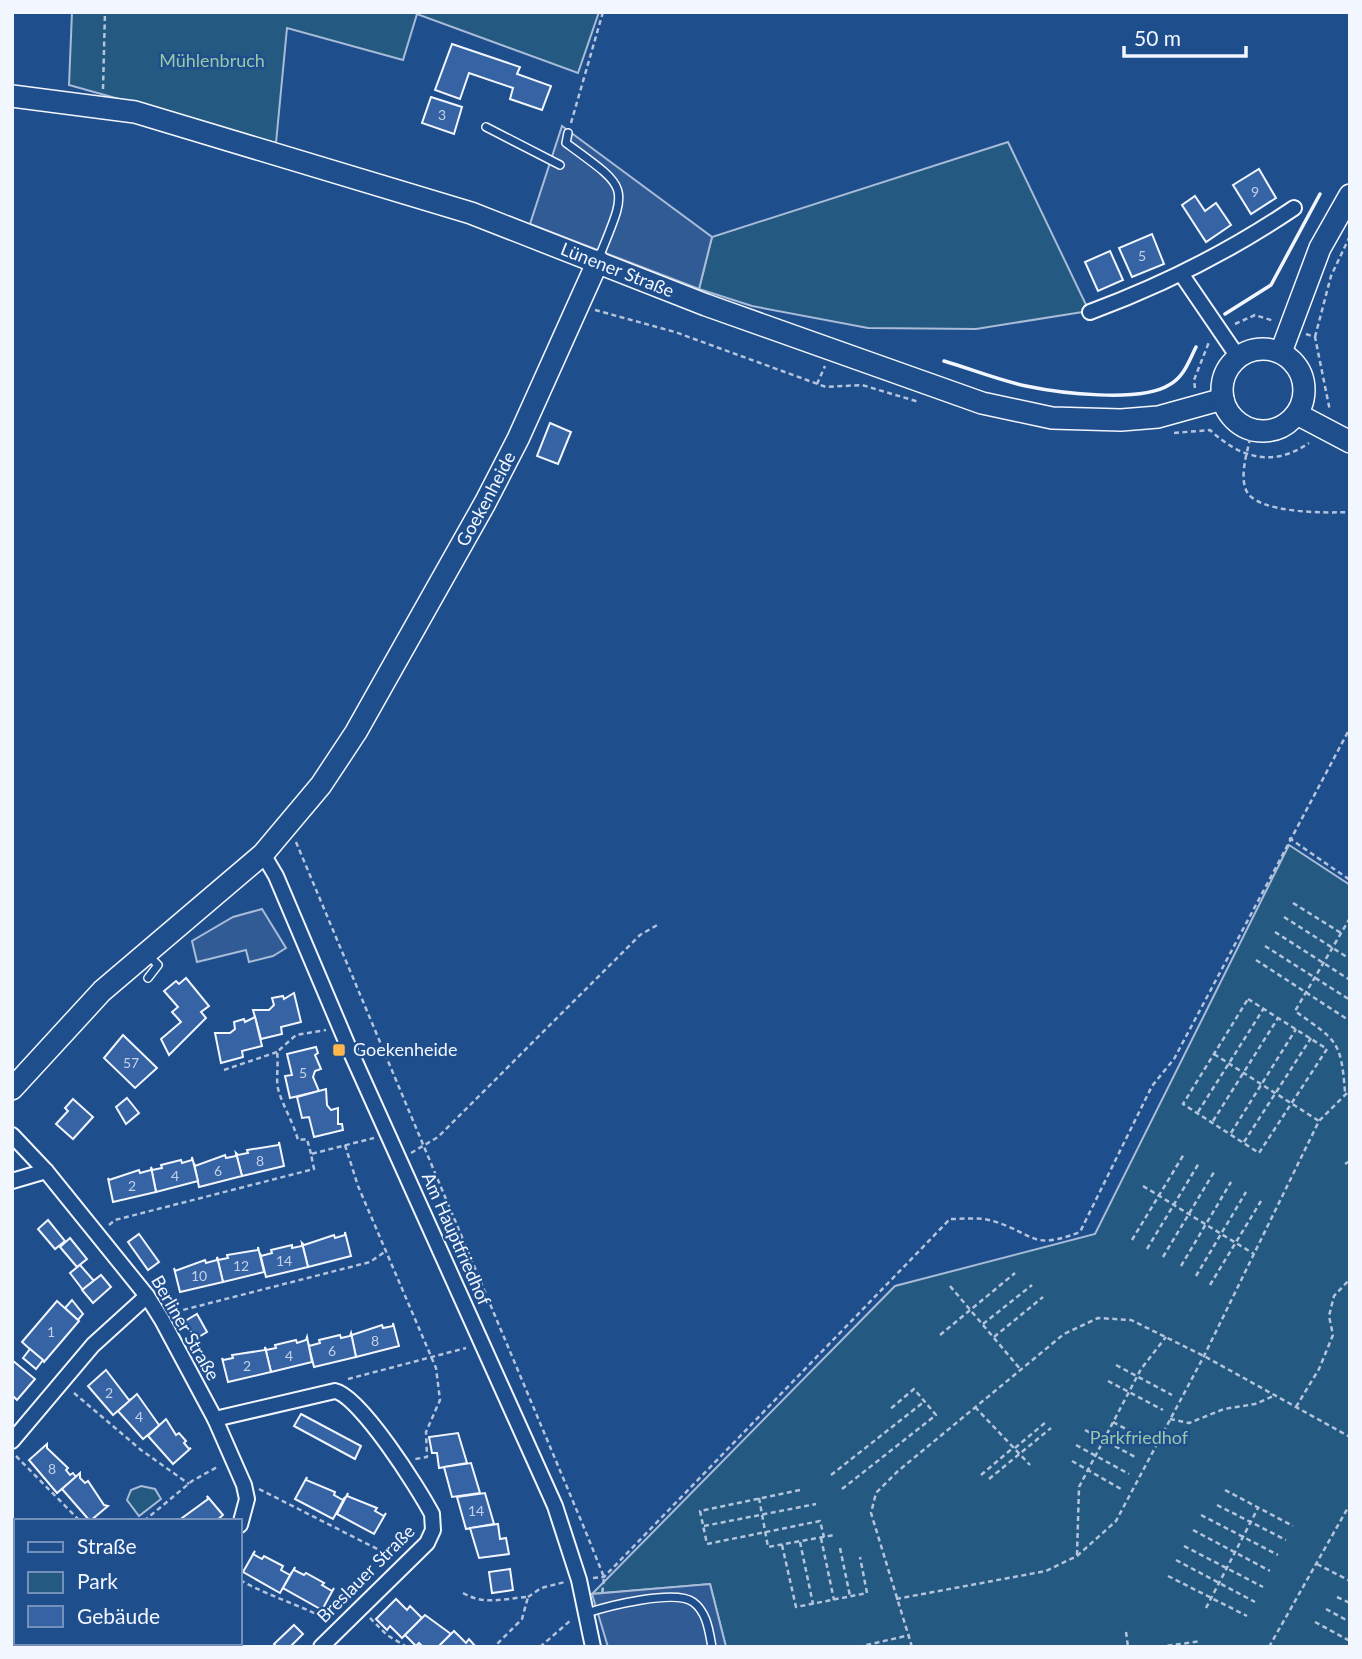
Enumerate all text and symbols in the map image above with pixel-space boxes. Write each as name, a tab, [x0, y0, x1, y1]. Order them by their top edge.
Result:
scale bar	[1124, 14, 1246, 58]
text: 50 m	[1134, 25, 1181, 50]
park label: Mühlenbruch	[159, 49, 265, 71]
house number: 3	[438, 106, 446, 123]
house number: 9	[1251, 183, 1259, 200]
street label: Lünener Straße	[558, 237, 677, 301]
house number: 5	[1138, 247, 1146, 264]
street label: Goekenheide	[451, 447, 520, 550]
place label: Goekenheide	[353, 1038, 457, 1060]
marker: Goekenheide	[331, 1042, 347, 1058]
house number: 57	[123, 1054, 139, 1071]
house number: 5	[299, 1064, 307, 1081]
house number: 8	[256, 1152, 264, 1169]
house number: 6	[214, 1162, 222, 1179]
house number: 4	[171, 1167, 179, 1184]
street label: Am Hauptfriedhof	[418, 1169, 496, 1309]
house number: 2	[128, 1177, 136, 1194]
house number: 14	[276, 1252, 292, 1269]
house number: 12	[233, 1257, 249, 1274]
house number: 10	[191, 1267, 207, 1284]
street label: Berliner Straße	[147, 1271, 225, 1384]
house number: 1	[47, 1323, 55, 1340]
house number: 8	[371, 1332, 379, 1349]
house number: 6	[328, 1342, 336, 1359]
house number: 4	[285, 1347, 293, 1364]
house number: 2	[243, 1357, 251, 1374]
house number: 2	[105, 1384, 113, 1401]
house number: 4	[135, 1408, 143, 1425]
park label: Parkfriedhof	[1090, 1426, 1189, 1448]
house number: 8	[48, 1460, 56, 1477]
house number: 14	[468, 1502, 484, 1519]
legend	[14, 1519, 242, 1645]
street label: Breslauer Straße	[312, 1520, 419, 1627]
text: Straße	[77, 1533, 137, 1558]
text: Park	[77, 1568, 118, 1593]
text: Gebäude	[77, 1603, 160, 1628]

